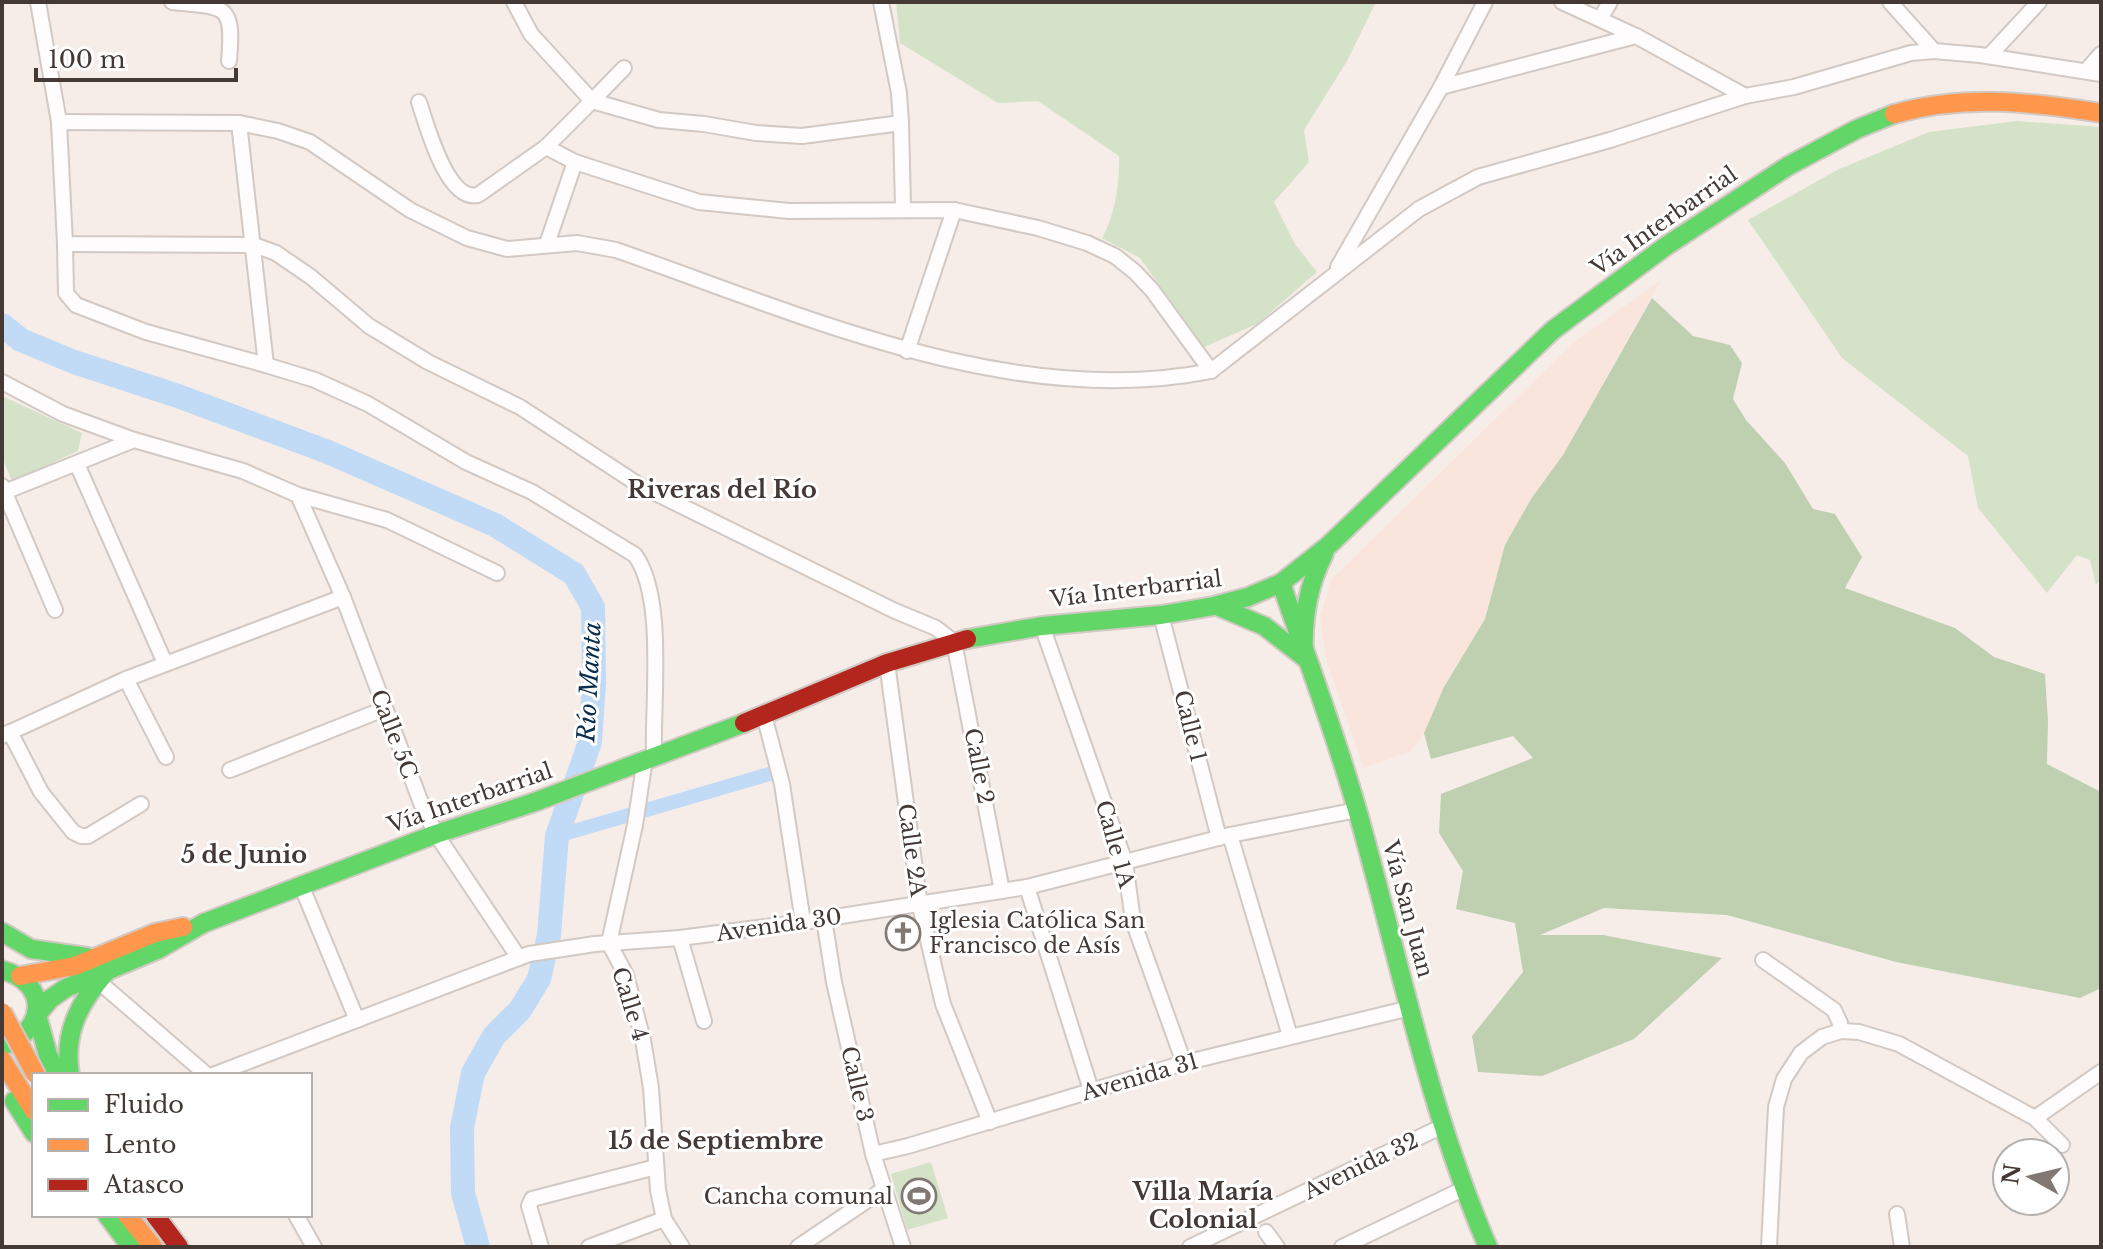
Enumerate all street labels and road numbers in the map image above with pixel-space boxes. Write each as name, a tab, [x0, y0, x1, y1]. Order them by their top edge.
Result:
street label: Vía Interbarrial	[1585, 160, 1742, 282]
street label: Vía Interbarrial	[1048, 565, 1223, 613]
street label: Calle 5C	[365, 686, 423, 782]
street label: Calle 1	[1168, 687, 1212, 765]
street label: Calle 2	[958, 726, 1000, 806]
street label: Vía Interbarrial	[383, 757, 556, 839]
street label: Calle 1A	[1090, 797, 1141, 892]
street label: Calle 2A	[892, 802, 932, 899]
street label: Vía San Juan	[1377, 837, 1439, 980]
street label: Avenida 30	[714, 903, 843, 947]
street label: Calle 4	[606, 964, 654, 1044]
street label: Calle 3	[835, 1044, 879, 1124]
street label: Avenida 31	[1077, 1047, 1202, 1107]
street label: Avenida 32	[1298, 1127, 1423, 1206]

